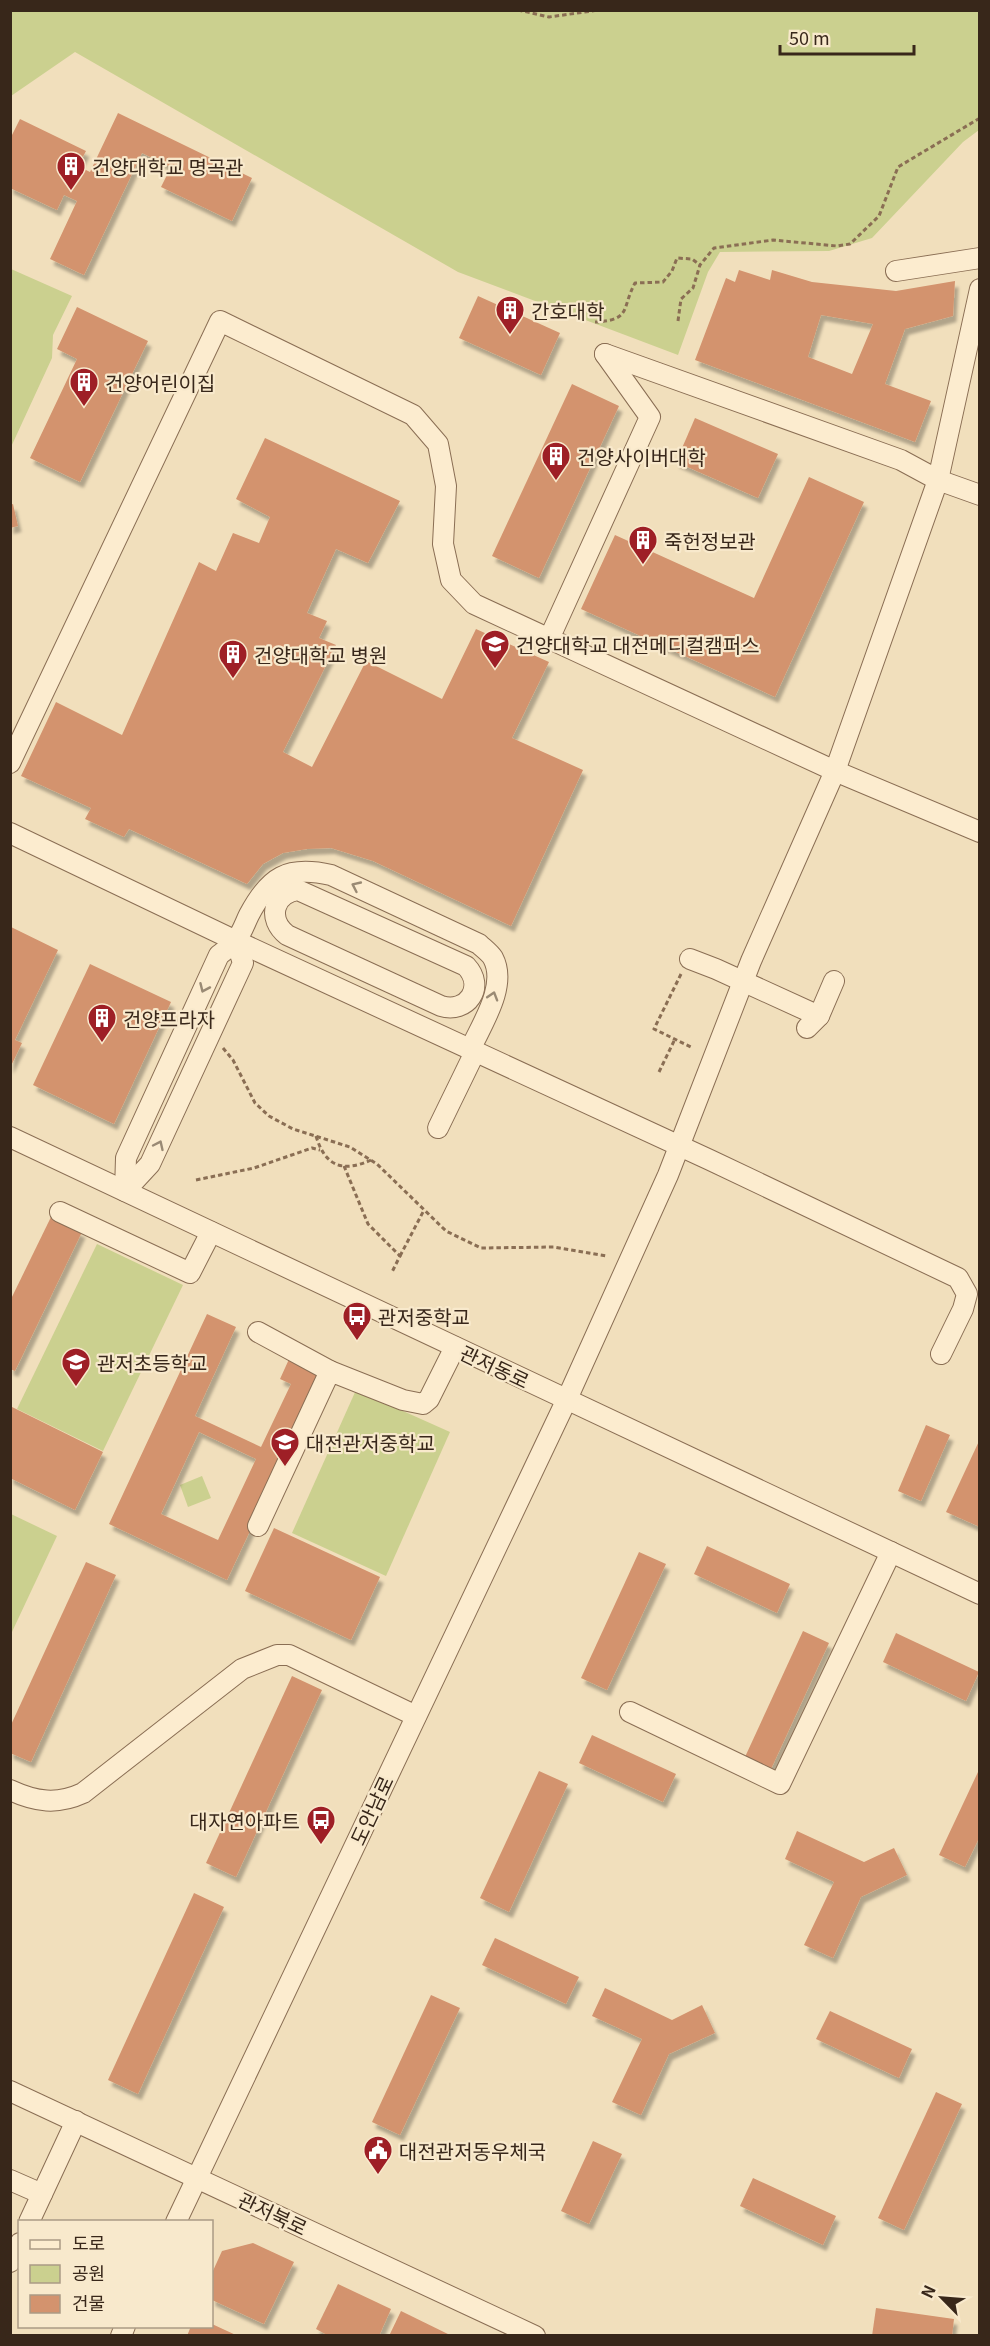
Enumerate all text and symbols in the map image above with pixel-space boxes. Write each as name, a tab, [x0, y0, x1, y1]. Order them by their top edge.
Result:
scale bar	[780, 18, 914, 56]
text: 50 m	[789, 24, 830, 50]
building icon: 건양대학교 명곡관	[55, 150, 87, 192]
place label: 건양대학교 명곡관	[92, 152, 244, 181]
building icon: 간호대학	[494, 294, 526, 336]
place label: 간호대학	[531, 296, 605, 325]
building icon: 건양어린이집	[68, 366, 100, 408]
place label: 건양어린이집	[105, 368, 215, 397]
building icon: 건양사이버대학	[540, 440, 572, 482]
place label: 건양사이버대학	[577, 442, 706, 471]
building icon: 죽헌정보관	[627, 524, 659, 566]
place label: 죽헌정보관	[664, 526, 756, 555]
school or university icon: 건양대학교 대전메디컬캠퍼스	[479, 628, 511, 670]
place label: 건양대학교 대전메디컬캠퍼스	[516, 630, 760, 659]
building icon: 건양대학교 병원	[217, 638, 249, 680]
place label: 건양대학교 병원	[254, 640, 387, 669]
one-way arrow	[351, 882, 362, 894]
one-way arrow	[199, 982, 211, 993]
one-way arrow	[486, 991, 498, 1002]
building icon: 건양프라자	[86, 1002, 118, 1044]
place label: 건양프라자	[123, 1004, 215, 1033]
one-way arrow	[152, 1140, 164, 1151]
bus stop icon: 관저중학교	[341, 1300, 373, 1342]
place label: 관저중학교	[378, 1302, 470, 1331]
street label: 관저동로	[456, 1337, 534, 1395]
school or university icon: 관저초등학교	[60, 1346, 92, 1388]
place label: 관저초등학교	[97, 1348, 207, 1377]
school or university icon: 대전관저중학교	[269, 1426, 301, 1468]
place label: 대전관저중학교	[306, 1428, 435, 1457]
street label: 도안남로	[342, 1771, 400, 1849]
bus stop icon: 대자연아파트	[305, 1804, 337, 1846]
place label: 대자연아파트	[190, 1806, 300, 1835]
public building icon: 대전관저동우체국	[362, 2134, 394, 2176]
place label: 대전관저동우체국	[399, 2136, 546, 2165]
street label: 관저북로	[234, 2184, 312, 2242]
legend	[18, 2220, 213, 2328]
text: 도로	[72, 2229, 105, 2255]
text: 공원	[72, 2259, 105, 2285]
north arrow	[912, 2268, 972, 2328]
text: N	[914, 2281, 941, 2302]
text: 건물	[72, 2289, 105, 2315]

